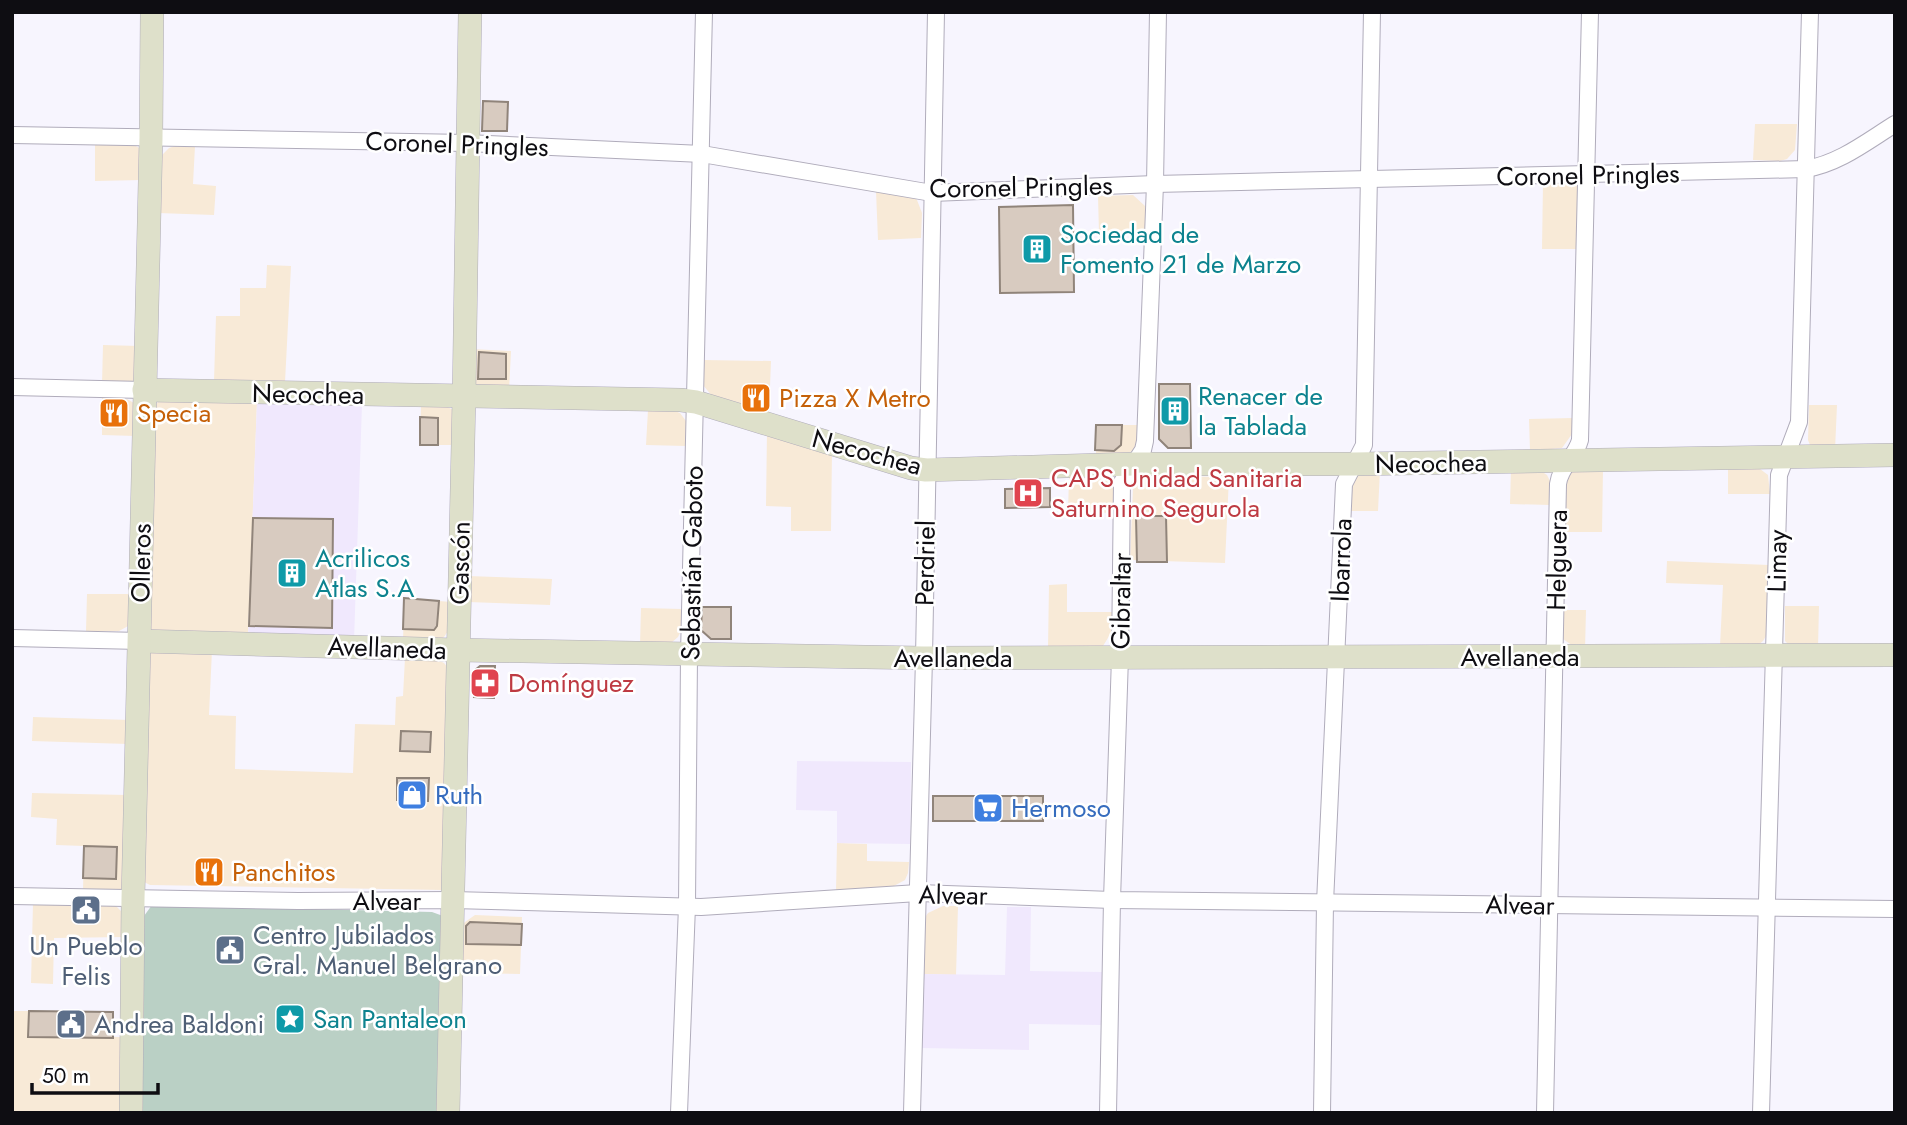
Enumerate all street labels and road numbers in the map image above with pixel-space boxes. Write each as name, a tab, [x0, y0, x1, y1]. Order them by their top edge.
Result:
street label: Coronel Pringles	[365, 122, 549, 166]
street label: Coronel Pringles	[1496, 154, 1680, 196]
street label: Coronel Pringles	[929, 166, 1113, 208]
street label: Necochea	[252, 374, 364, 414]
street label: Necochea	[808, 419, 926, 485]
street label: Necochea	[1375, 443, 1487, 483]
street label: Sebastián Gaboto	[671, 465, 713, 661]
street label: Helguera	[1537, 509, 1577, 611]
street label: Ibarrola	[1321, 517, 1361, 603]
street label: Perdriel	[905, 520, 945, 606]
street label: Gascón	[440, 521, 480, 605]
street label: Olleros	[121, 523, 161, 603]
street label: Limay	[1757, 529, 1797, 593]
street label: Gibraltar	[1101, 552, 1141, 650]
street label: Avellaneda	[327, 627, 447, 669]
street label: Avellaneda	[1460, 638, 1580, 676]
street label: Avellaneda	[893, 639, 1013, 677]
street label: Alvear	[918, 875, 988, 915]
street label: Alvear	[352, 882, 422, 920]
street label: Alvear	[1485, 885, 1555, 925]

